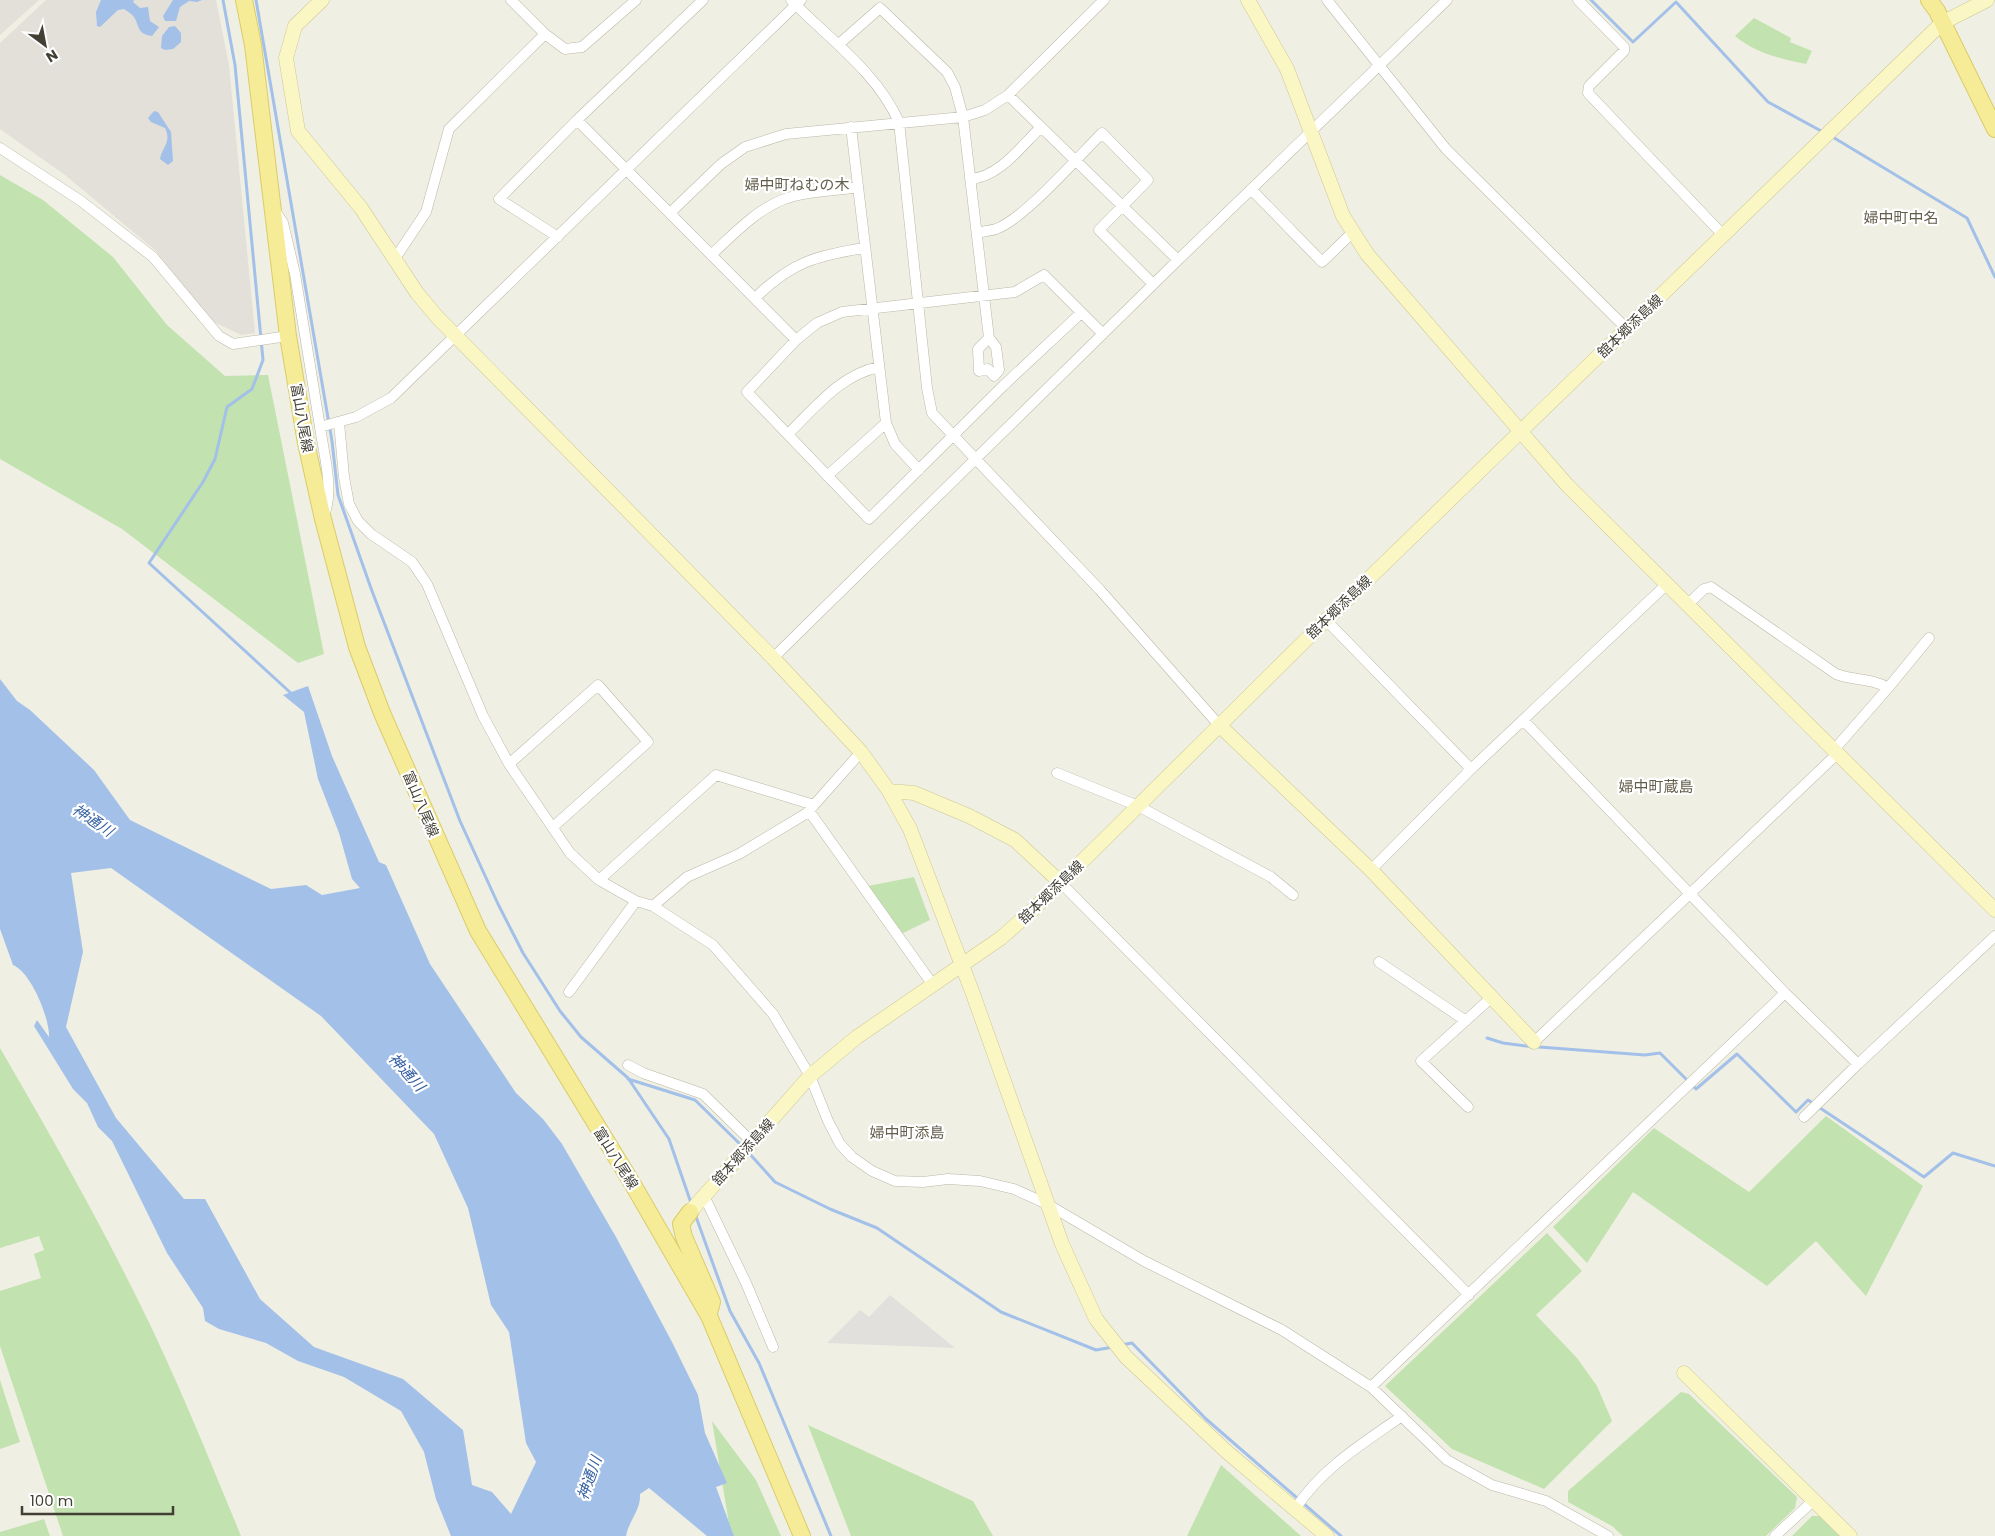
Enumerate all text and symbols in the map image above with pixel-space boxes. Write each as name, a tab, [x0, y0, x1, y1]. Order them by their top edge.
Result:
north arrow	[20, 20, 70, 70]
text: N	[42, 45, 62, 67]
district label: 婦中町ねむの木	[744, 174, 850, 195]
district label: 婦中町中名	[1863, 207, 1939, 228]
street label: 舘本郷添島線	[1593, 290, 1667, 362]
street label: 富山八尾線	[286, 382, 318, 454]
street label: 舘本郷添島線	[1302, 571, 1376, 643]
street label: 富山八尾線	[398, 768, 444, 840]
district label: 婦中町蔵島	[1618, 776, 1694, 797]
water label: 神通川	[68, 799, 119, 842]
street label: 舘本郷添島線	[1014, 856, 1088, 928]
water label: 神通川	[384, 1048, 431, 1097]
street label: 舘本郷添島線	[707, 1114, 779, 1190]
district label: 婦中町添島	[869, 1122, 945, 1143]
street label: 富山八尾線	[589, 1123, 643, 1193]
water label: 神通川	[572, 1451, 607, 1503]
scale bar	[22, 1484, 174, 1516]
text: 100 m	[30, 1490, 73, 1511]

